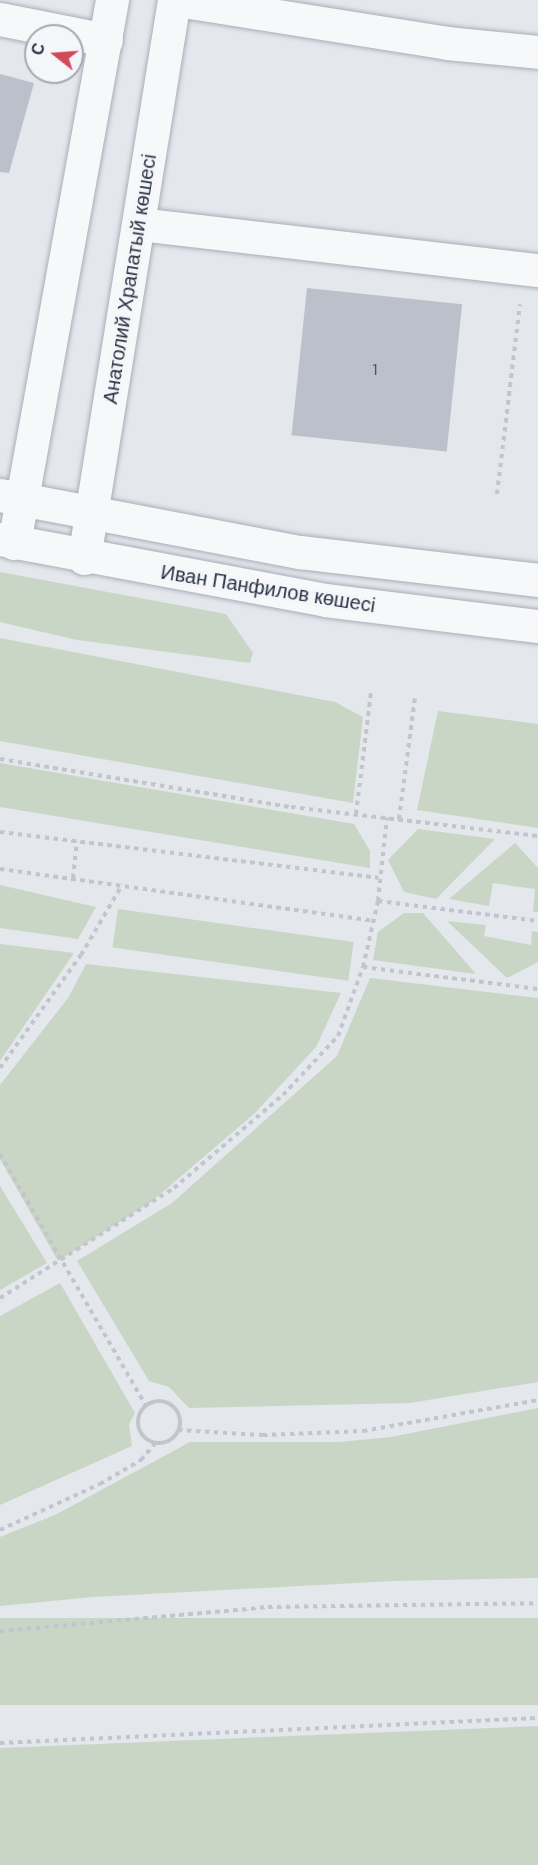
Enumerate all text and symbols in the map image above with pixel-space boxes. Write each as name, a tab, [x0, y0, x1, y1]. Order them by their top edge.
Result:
north arrow	[24, 24, 84, 84]
text: С	[26, 41, 50, 58]
street label: Анатолий Храпатый көшесі	[98, 152, 162, 406]
house number: 1	[373, 360, 377, 380]
street label: Иван Панфилов көшесі	[159, 560, 377, 618]

